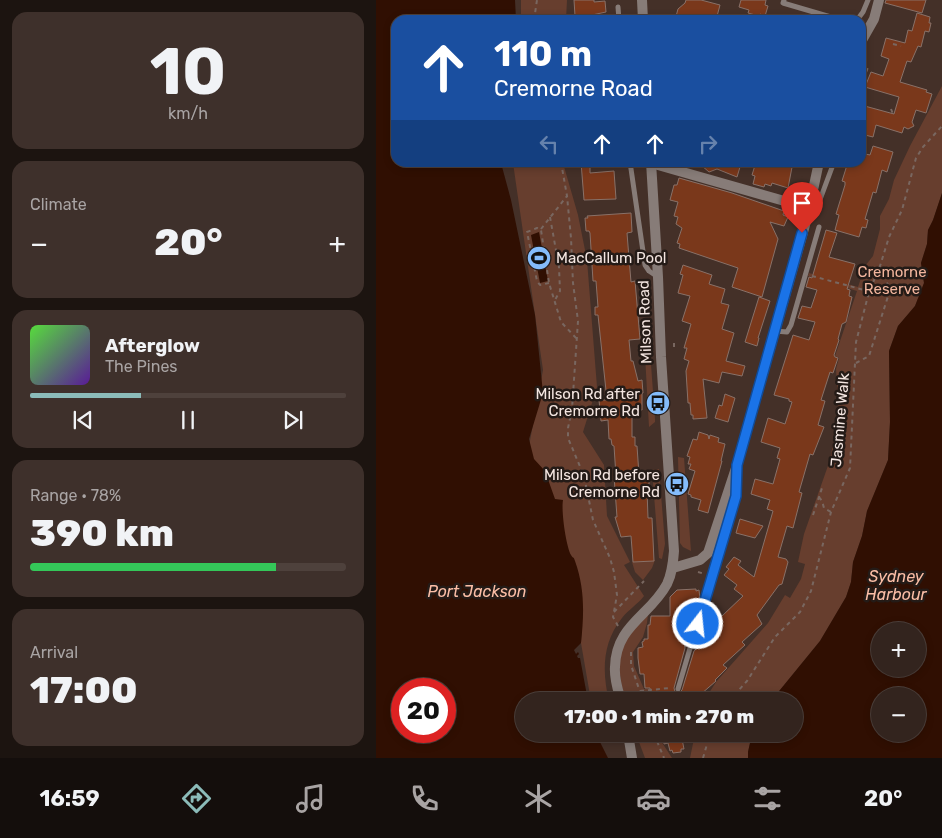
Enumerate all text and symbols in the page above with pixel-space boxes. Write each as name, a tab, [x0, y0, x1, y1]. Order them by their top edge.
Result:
text: 10	[150, 33, 226, 110]
text: 110 m	[494, 33, 592, 75]
icon: ahead	[411, 35, 476, 100]
text: Cremorne Road	[494, 75, 653, 102]
text: km/h	[168, 104, 208, 123]
icon: left	[535, 130, 563, 158]
icon: ahead	[588, 130, 616, 158]
icon: ahead	[641, 130, 669, 158]
icon: right	[694, 130, 722, 158]
pin	[781, 182, 823, 233]
icon: arrive	[788, 189, 816, 217]
text: Climate	[30, 195, 87, 214]
text: 20°	[154, 219, 223, 265]
text: −	[30, 227, 48, 260]
text: +	[329, 227, 346, 260]
sports icon: MacCallum Pool	[526, 245, 552, 271]
place label: MacCallum Pool	[556, 249, 666, 267]
park label: Cremorne Reserve	[857, 263, 927, 298]
street label: Milson Road	[635, 280, 655, 364]
text: Afterglow	[105, 334, 200, 357]
text: The Pines	[105, 357, 178, 376]
street label: Jasmine Walk	[827, 372, 853, 468]
place label: Milson Rd after Cremorne Rd	[536, 385, 640, 420]
bus stop icon: Milson Rd after Cremorne Rd	[645, 390, 671, 416]
icon: previous	[69, 406, 97, 434]
icon: pause	[174, 406, 202, 434]
icon: next	[279, 406, 307, 434]
place label: Milson Rd before Cremorne Rd	[544, 466, 660, 501]
bus stop icon: Milson Rd before Cremorne Rd	[664, 471, 690, 497]
text: Range · 78%	[30, 486, 121, 505]
text: 390 km	[30, 510, 174, 556]
water label: Sydney Harbour	[865, 567, 928, 604]
water label: Port Jackson	[427, 582, 527, 601]
position arrow	[671, 597, 723, 649]
map controls	[871, 622, 926, 742]
button: +	[871, 622, 926, 677]
text: Arrival	[30, 643, 78, 662]
text: 17:00	[30, 667, 138, 713]
speed limit sign: 20	[391, 678, 456, 743]
button: −	[871, 687, 926, 742]
text: 17:00 · 1 min · 270 m	[564, 705, 754, 728]
icon: directions	[179, 781, 214, 816]
icon: music	[293, 781, 328, 816]
icon: phone	[407, 781, 442, 816]
icon: climate	[521, 781, 556, 816]
icon: car	[636, 781, 671, 816]
icon: filters	[750, 781, 785, 816]
text: 16:59	[40, 785, 100, 812]
text: 20°	[864, 785, 902, 812]

